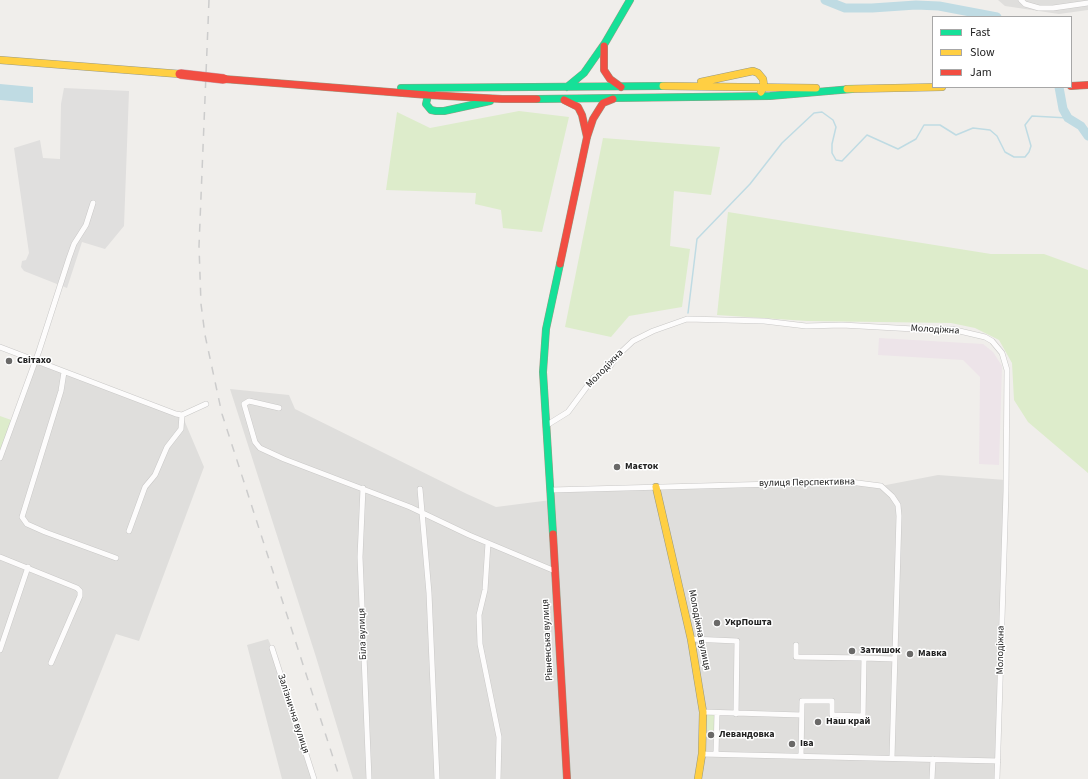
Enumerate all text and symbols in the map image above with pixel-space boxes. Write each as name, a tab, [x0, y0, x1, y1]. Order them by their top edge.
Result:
legend	[932, 16, 1072, 88]
text: Fast	[970, 24, 990, 41]
text: Slow	[970, 44, 995, 61]
text: Jam	[970, 64, 992, 81]
street label: Молодіжна	[910, 323, 960, 337]
street label: Молодіжна	[584, 347, 626, 391]
place label: Світахо	[17, 355, 51, 367]
marker: Світахо	[4, 356, 14, 366]
place label: Маєток	[625, 461, 658, 473]
marker: Маєток	[612, 462, 622, 472]
street label: вулиця Перспективна	[759, 476, 855, 490]
street label: Молодіжна вулиця	[685, 589, 713, 671]
street label: Рівненська вулиця	[540, 599, 556, 681]
street label: Біла вулиця	[356, 608, 370, 660]
place label: УкрПошта	[725, 617, 772, 629]
marker: УкрПошта	[712, 618, 722, 628]
street label: Молодіжна	[995, 626, 1007, 674]
place label: Затишок	[860, 645, 900, 657]
marker: Затишок	[847, 646, 857, 656]
place label: Мавка	[918, 648, 947, 660]
marker: Мавка	[905, 649, 915, 659]
street label: Залізнична вулиця	[274, 673, 312, 755]
place label: Наш край	[826, 716, 870, 728]
marker: Наш край	[813, 717, 823, 727]
place label: Левандовка	[719, 729, 774, 741]
marker: Левандовка	[706, 730, 716, 740]
place label: Іва	[800, 738, 814, 750]
marker: Іва	[787, 739, 797, 749]

